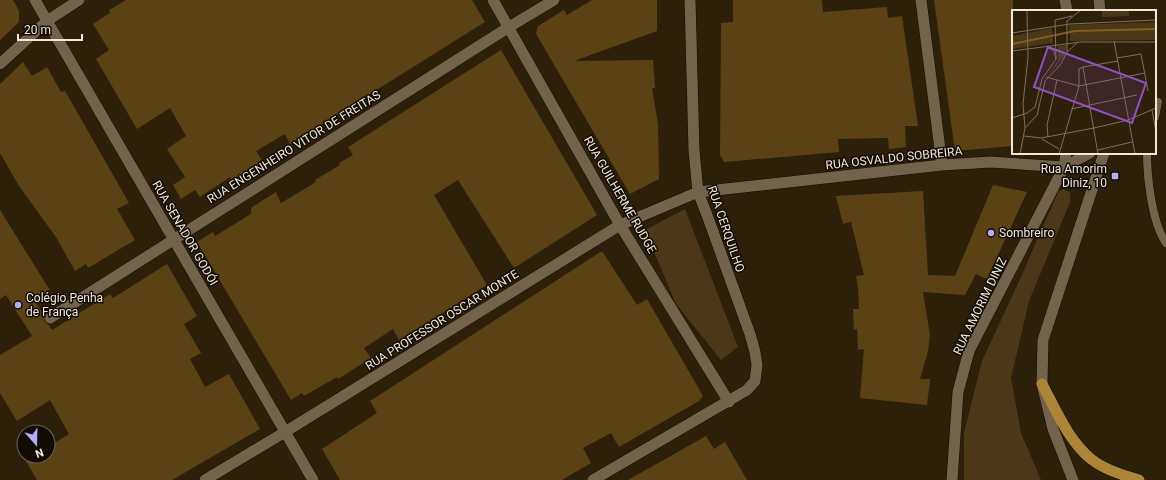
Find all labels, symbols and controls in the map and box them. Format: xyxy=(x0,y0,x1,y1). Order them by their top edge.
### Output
inset map xyxy=(1012,10,1156,154)
scale bar xyxy=(18,16,82,42)
text: 20 m xyxy=(24,23,51,37)
street label: RUA ENGENHEIRO VITOR DE FREITAS xyxy=(205,88,383,206)
street label: RUA GUILHERME RUDGE xyxy=(581,134,659,256)
street label: RUA OSVALDO SOBREIRA xyxy=(825,144,963,172)
place label: Rua Amorim Diniz, 10 xyxy=(1041,162,1107,190)
marker: Rua Amorim Diniz, 10 xyxy=(1110,171,1120,181)
street label: RUA SENADOR GODÓI xyxy=(149,178,222,288)
street label: RUA CERQUILHO xyxy=(705,184,747,274)
place label: Sombreiro xyxy=(999,226,1054,240)
marker: Sombreiro xyxy=(986,228,996,238)
street label: RUA AMORIM DINIZ xyxy=(950,255,1010,357)
street label: RUA PROFESSOR OSCAR MONTE xyxy=(363,267,521,373)
place label: Colégio Penha de França xyxy=(26,291,103,319)
marker: Colégio Penha de França xyxy=(13,300,23,310)
north arrow xyxy=(16,424,56,464)
text: N xyxy=(33,445,45,460)

